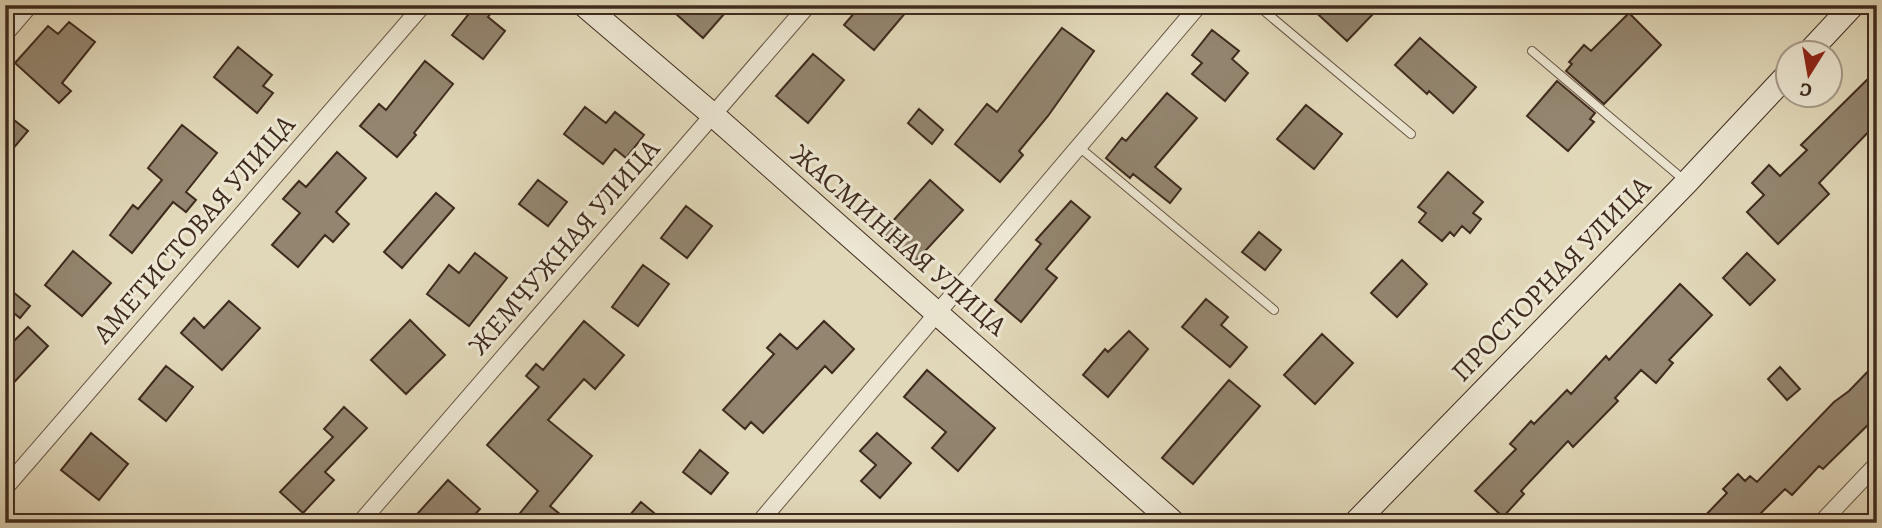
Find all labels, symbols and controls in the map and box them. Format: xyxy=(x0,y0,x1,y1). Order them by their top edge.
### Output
north arrow xyxy=(1773,38,1843,108)
text: С xyxy=(1798,76,1814,104)
street label: АМЕТИСТОВАЯ УЛИЦА xyxy=(83,106,304,352)
street label: ЖЕМЧУЖНАЯ УЛИЦА xyxy=(459,130,669,363)
street label: ЖАСМИННАЯ УЛИЦА xyxy=(783,135,1016,345)
street label: ПРОСТОРНАЯ УЛИЦА xyxy=(1443,167,1660,390)

